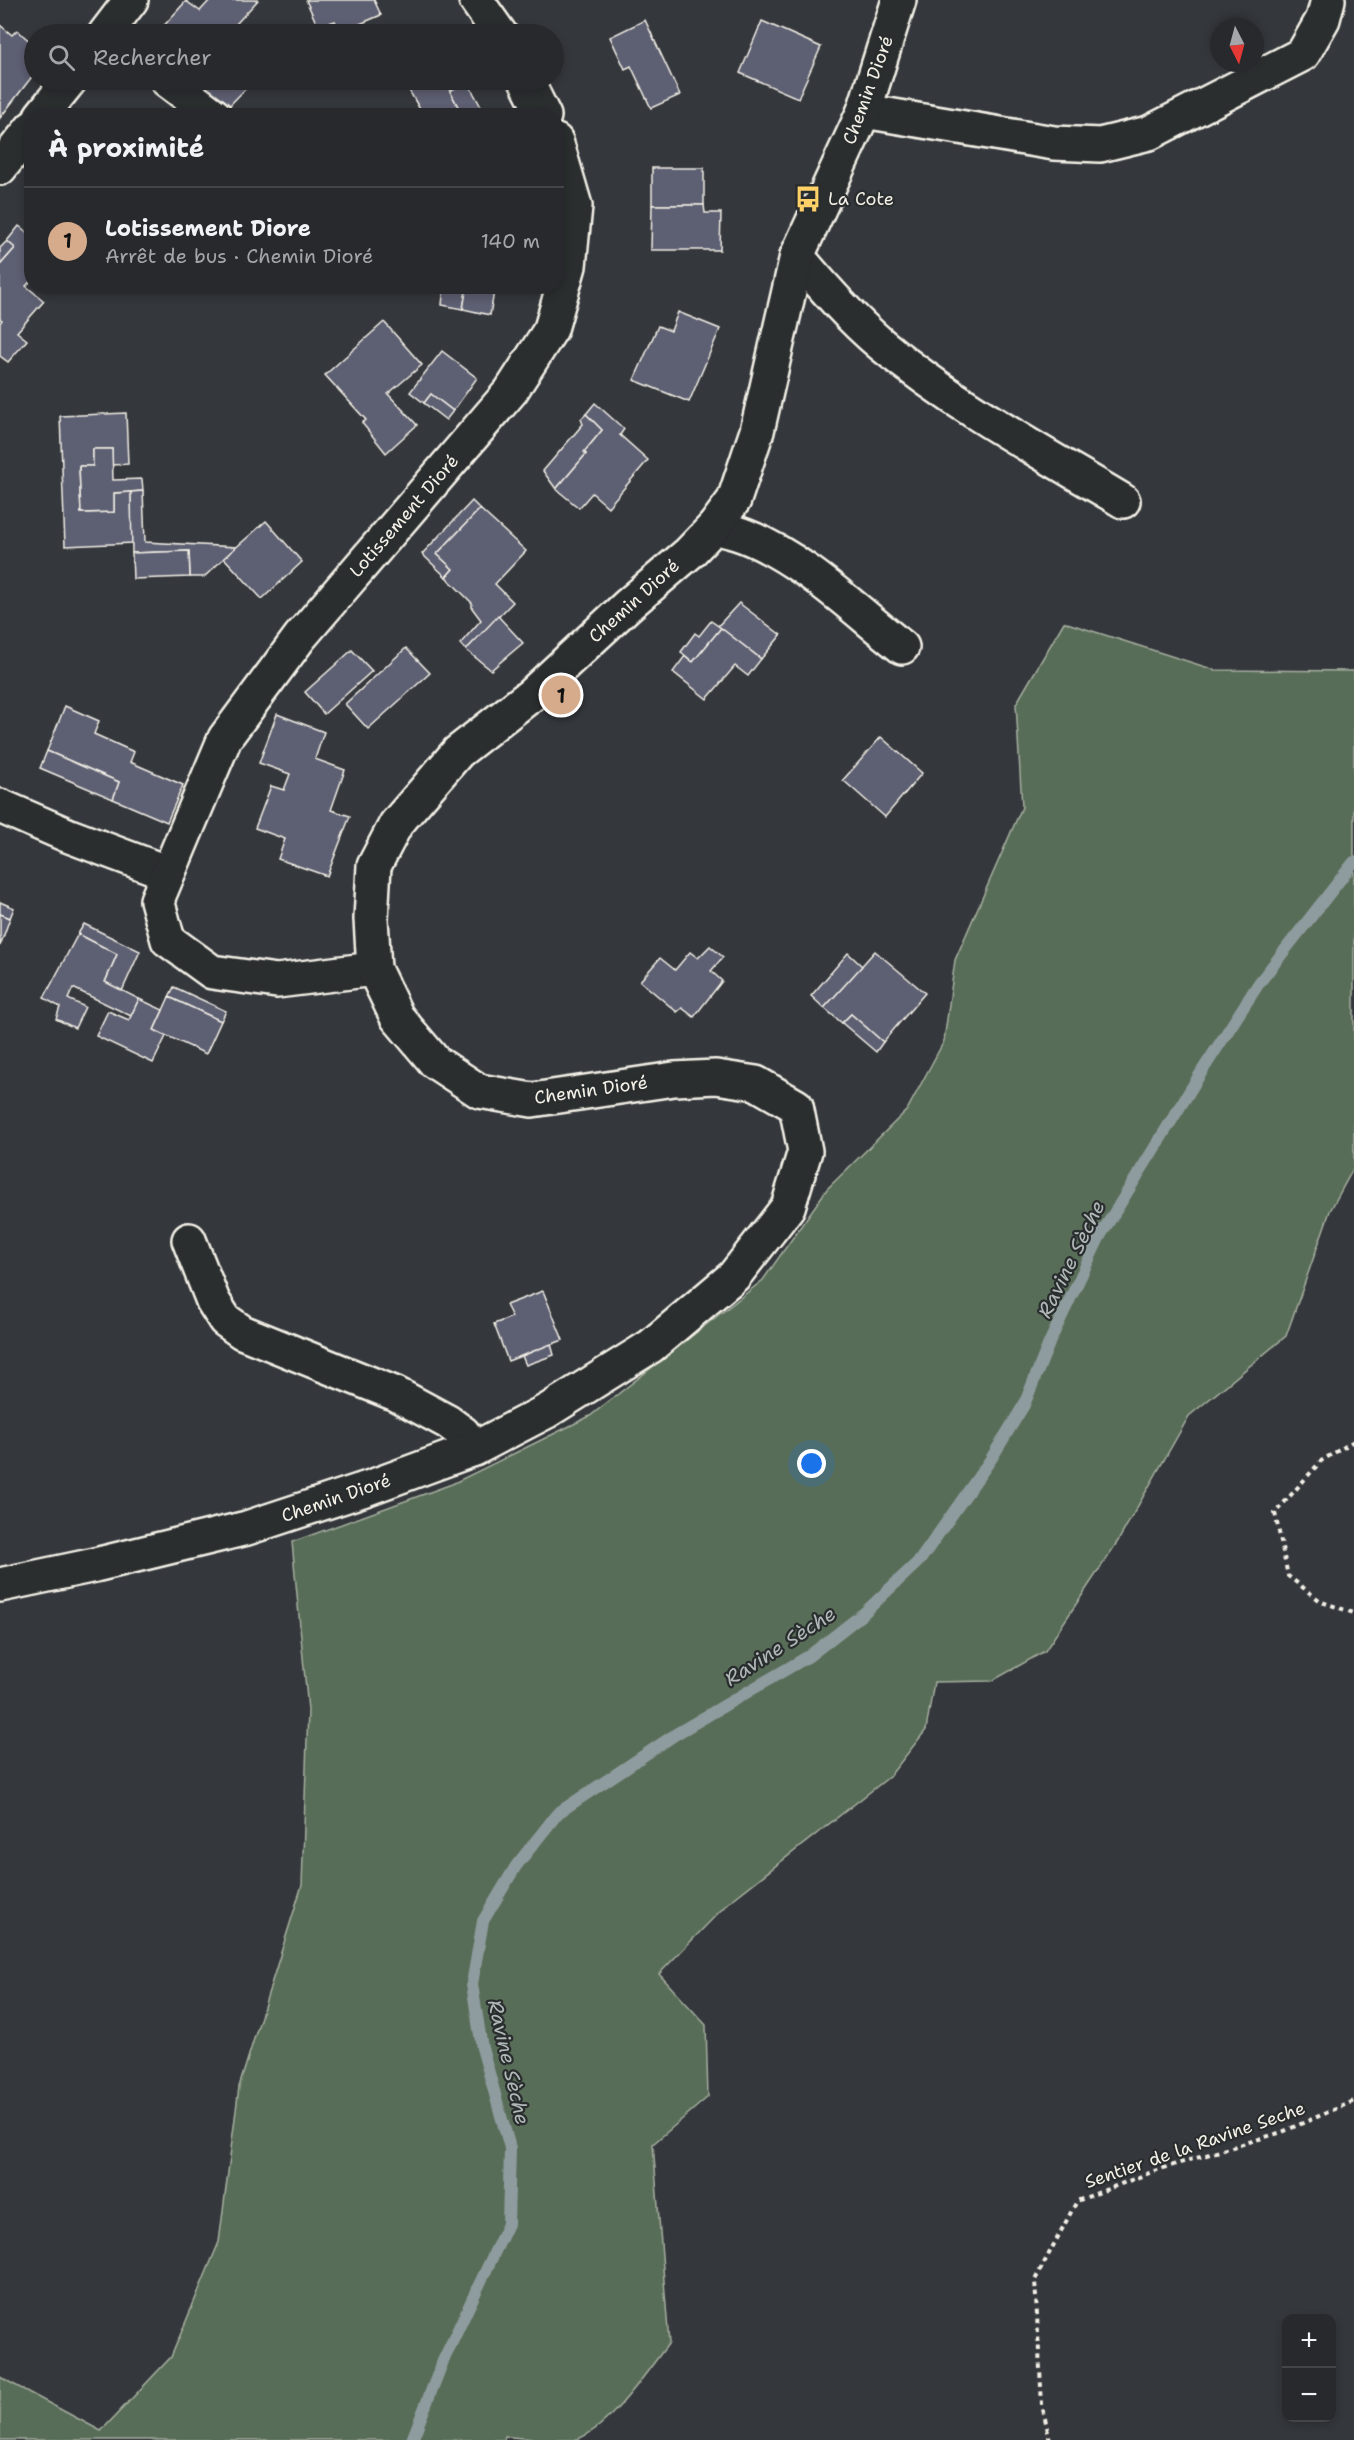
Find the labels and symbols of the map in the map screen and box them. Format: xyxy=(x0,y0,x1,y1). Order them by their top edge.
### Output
north arrow xyxy=(1210,18,1264,72)
street label: Chemin Dioré xyxy=(837,32,899,148)
bus stop icon: La Cote xyxy=(793,184,823,214)
place label: La Cote xyxy=(828,187,894,211)
street label: Lotissement Dioré xyxy=(344,450,464,582)
street label: Chemin Dioré xyxy=(583,554,685,648)
pin: 1 xyxy=(542,672,580,718)
street label: Chemin Dioré xyxy=(533,1070,649,1110)
water label: Ravine Sèche xyxy=(1031,1196,1111,1322)
your location xyxy=(797,1449,826,1478)
street label: Chemin Dioré xyxy=(278,1468,394,1528)
water label: Ravine Sèche xyxy=(719,1600,841,1692)
water label: Ravine Sèche xyxy=(482,1997,536,2127)
street label: Sentier de la Ravine Seche xyxy=(1082,2096,1308,2194)

